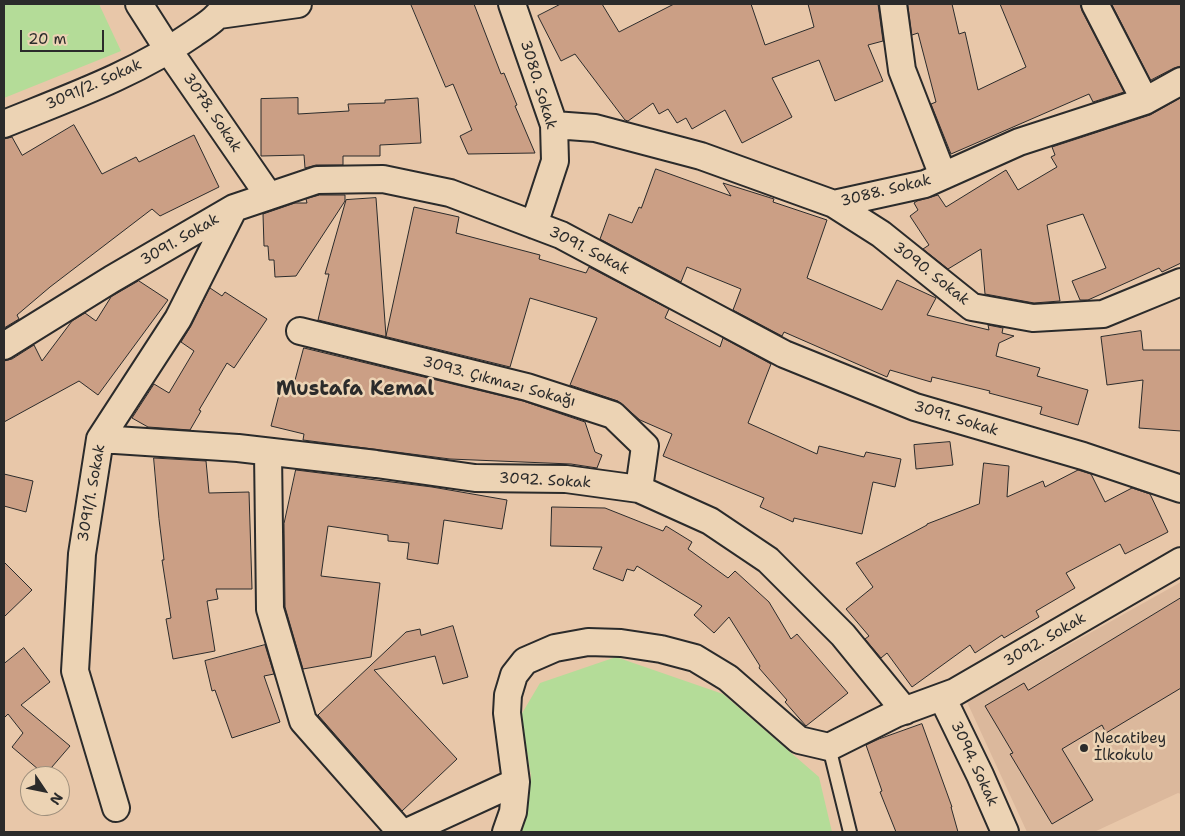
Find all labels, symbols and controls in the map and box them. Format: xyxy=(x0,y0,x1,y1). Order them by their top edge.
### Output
scale bar xyxy=(22,20,106,52)
text: 20 m xyxy=(28,29,67,49)
street label: 3080. Sokak xyxy=(516,38,560,132)
street label: 3091/2. Sokak xyxy=(43,56,145,114)
street label: 3078. Sokak xyxy=(179,70,245,156)
street label: 3088. Sokak xyxy=(839,171,933,211)
street label: 3091. Sokak xyxy=(137,210,223,270)
street label: 3091. Sokak xyxy=(546,223,632,279)
street label: 3090. Sokak xyxy=(889,239,973,309)
street label: 3093. Çıkmazı Sokağı xyxy=(421,353,577,411)
district label: Mustafa Kemal xyxy=(276,378,434,402)
street label: 3091. Sokak xyxy=(911,398,1001,440)
street label: 3091/1. Sokak xyxy=(75,443,109,543)
street label: 3092. Sokak xyxy=(499,470,591,492)
street label: 3092. Sokak xyxy=(1001,609,1089,671)
street label: 3094. Sokak xyxy=(946,719,1002,809)
place label: Necatibey İlkokulu xyxy=(1094,730,1166,765)
marker: Necatibey İlkokulu xyxy=(1078,742,1090,754)
north arrow xyxy=(20,766,70,816)
text: N xyxy=(46,789,67,808)

